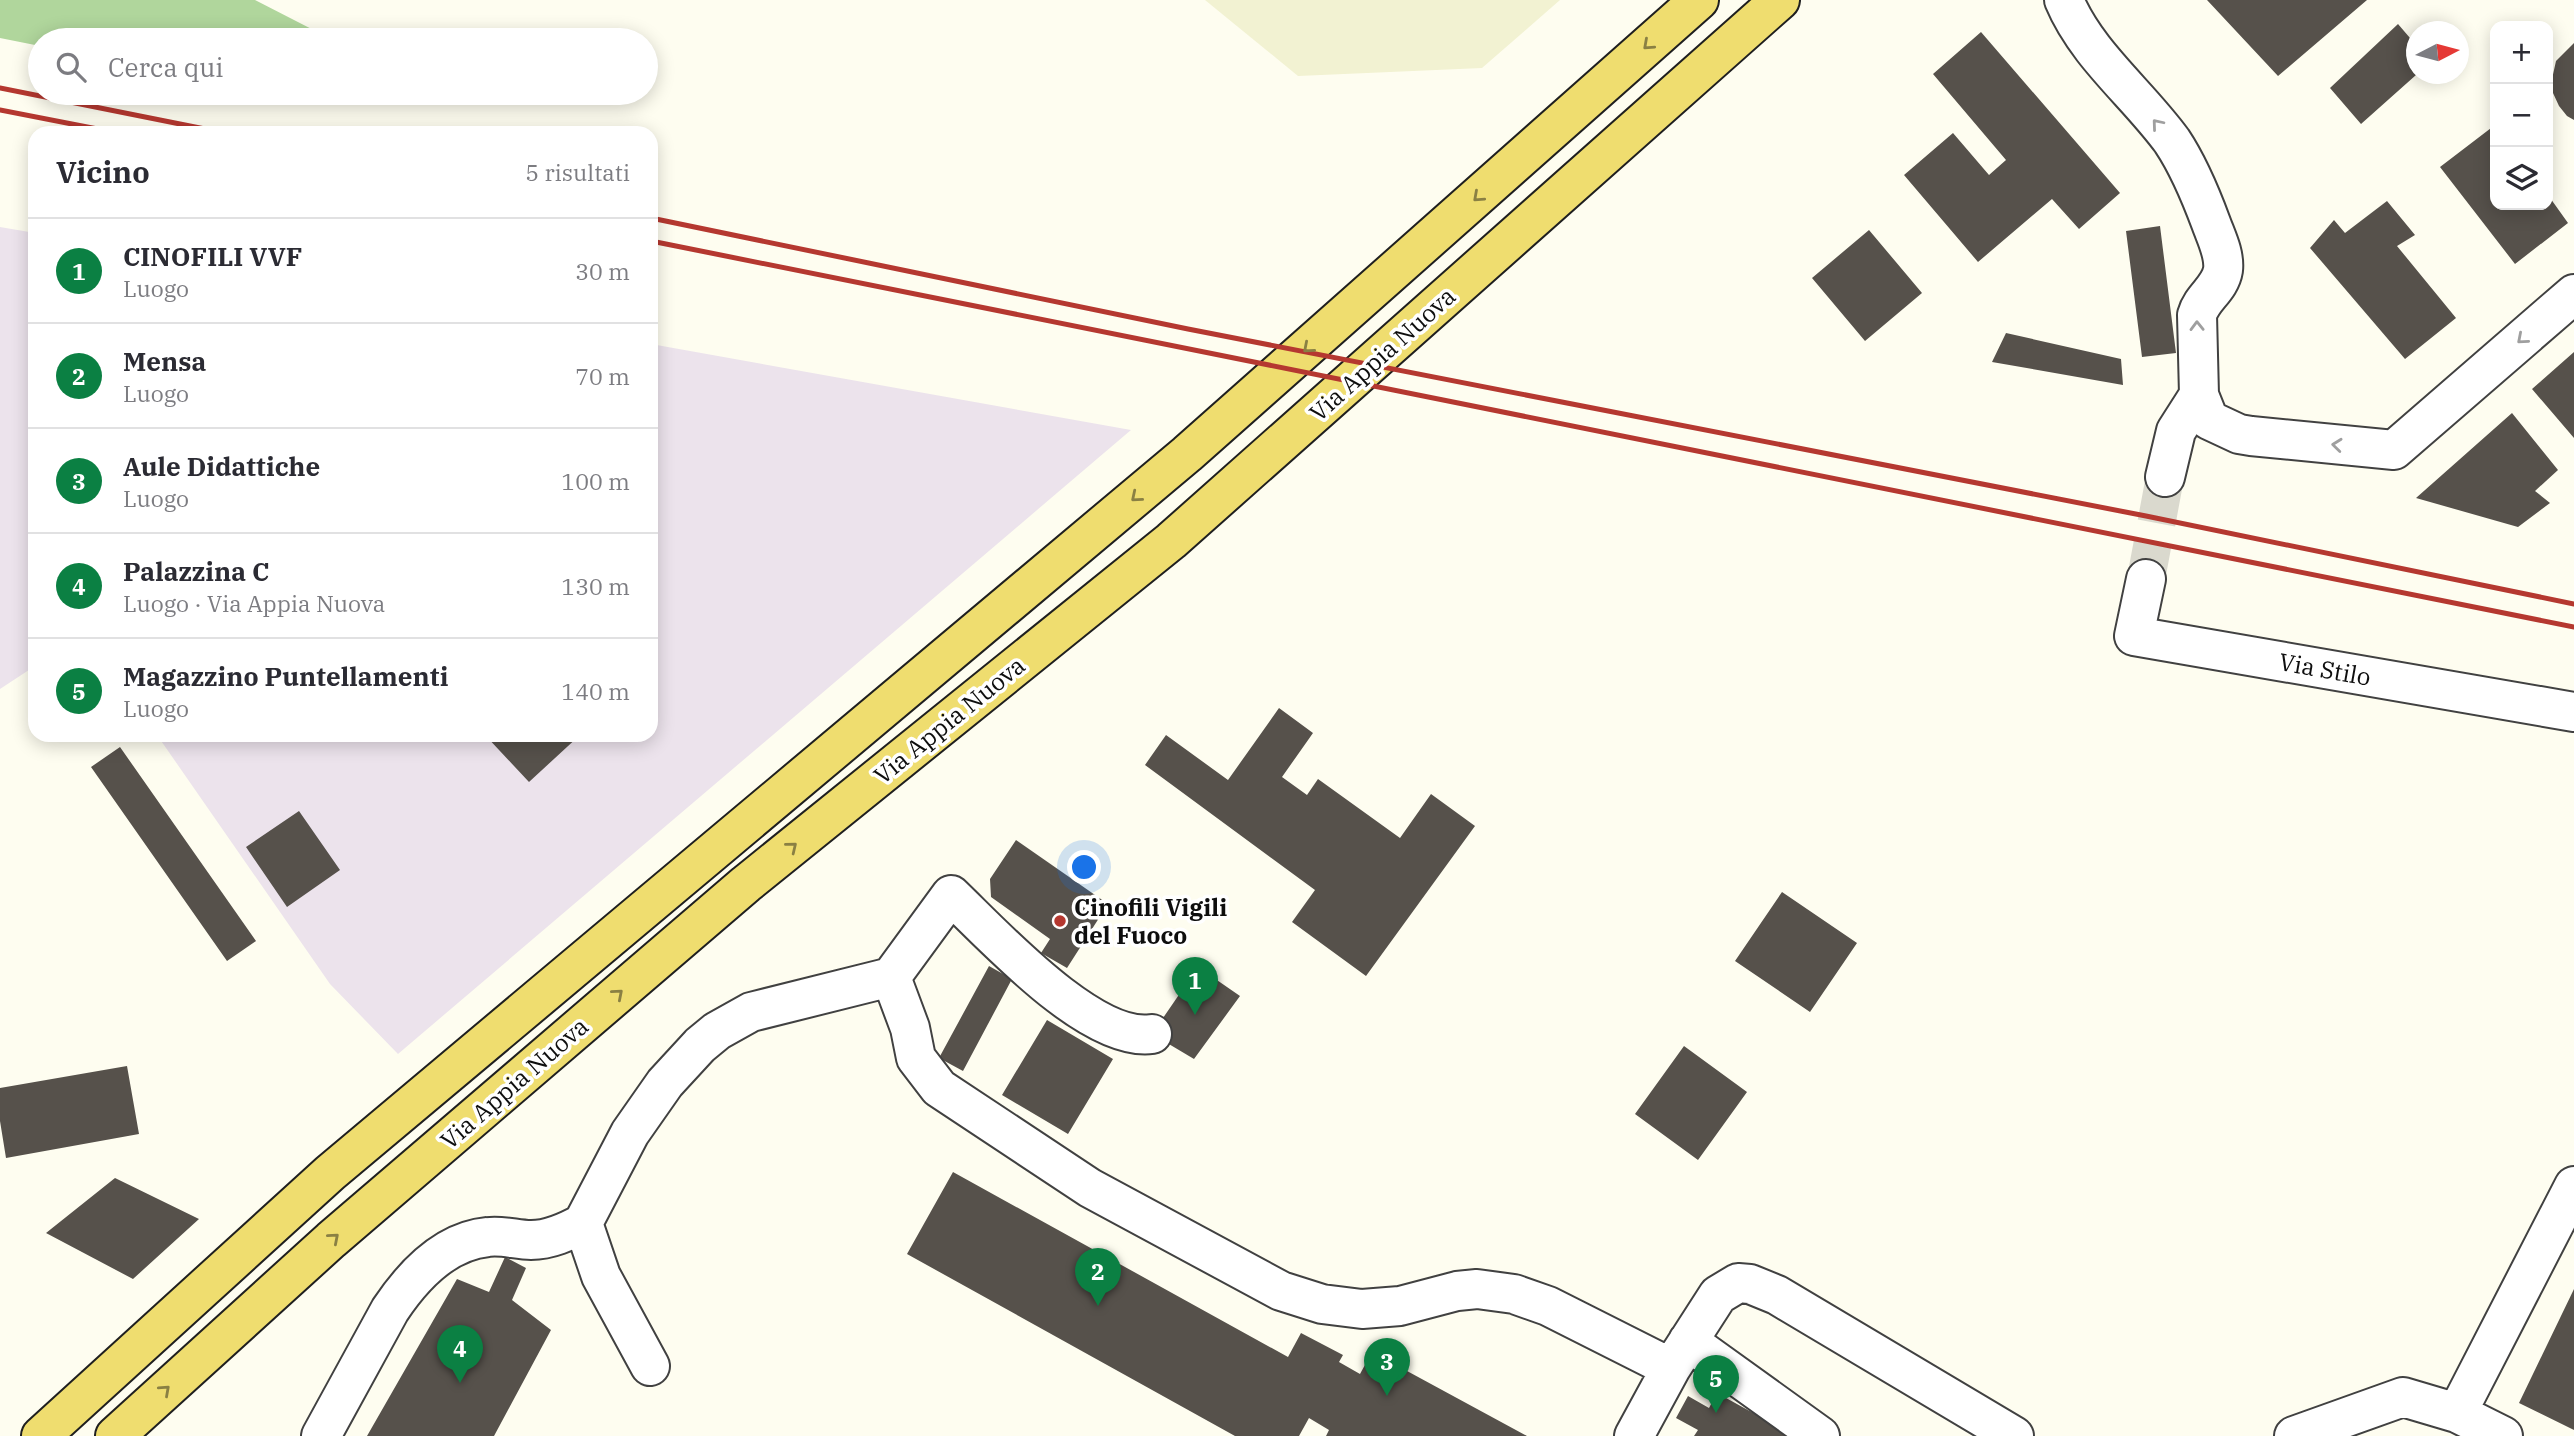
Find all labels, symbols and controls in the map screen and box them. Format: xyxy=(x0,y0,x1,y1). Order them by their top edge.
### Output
north arrow xyxy=(2406,21,2469,84)
map controls xyxy=(2490,21,2553,210)
button: + xyxy=(2490,21,2553,84)
search box xyxy=(28,28,658,105)
one-way arrow xyxy=(1643,37,1656,50)
icon: search xyxy=(52,48,90,86)
text: Cerca qui xyxy=(108,50,223,84)
button: − xyxy=(2490,84,2553,147)
one-way arrow xyxy=(2153,119,2165,132)
button: layers xyxy=(2490,147,2553,210)
text: Vicino xyxy=(56,152,150,191)
text: 5 risultati xyxy=(525,157,630,187)
one-way arrow xyxy=(1473,189,1486,201)
text: CINOFILI VVF xyxy=(123,239,302,273)
text: 1 xyxy=(72,256,86,286)
text: 30 m xyxy=(575,256,630,286)
text: Luogo xyxy=(123,273,189,303)
street label: Via Appia Nuova xyxy=(1302,280,1462,428)
one-way arrow xyxy=(2189,321,2205,331)
one-way arrow xyxy=(2518,331,2531,343)
one-way arrow xyxy=(1303,340,1316,352)
text: Mensa xyxy=(123,344,206,378)
text: 2 xyxy=(72,361,86,391)
text: 70 m xyxy=(575,361,630,391)
text: Luogo xyxy=(123,378,189,408)
one-way arrow xyxy=(2331,438,2342,453)
text: Aule Didattiche xyxy=(123,449,320,483)
text: 3 xyxy=(72,466,86,496)
text: 100 m xyxy=(561,466,630,496)
text: Luogo xyxy=(123,483,189,513)
one-way arrow xyxy=(1132,489,1145,501)
text: Palazzina C xyxy=(123,554,269,588)
text: 4 xyxy=(72,571,86,601)
text: 130 m xyxy=(561,571,630,601)
text: Luogo · Via Appia Nuova xyxy=(123,588,385,618)
street label: Via Stilo xyxy=(2277,645,2373,693)
street label: Via Appia Nuova xyxy=(867,649,1031,791)
text: Magazzino Puntellamenti xyxy=(123,659,448,693)
text: 5 xyxy=(72,676,86,706)
text: 140 m xyxy=(561,676,630,706)
text: Luogo xyxy=(123,693,189,723)
one-way arrow xyxy=(785,843,797,856)
your location xyxy=(1067,850,1101,884)
place label: Cinofili Vigili del Fuoco xyxy=(1074,891,1227,951)
marker: Cinofili Vigili del Fuoco xyxy=(1052,913,1068,929)
pin: 1 xyxy=(1172,957,1218,1015)
one-way arrow xyxy=(610,990,623,1002)
street label: Via Appia Nuova xyxy=(433,1010,595,1156)
one-way arrow xyxy=(326,1233,339,1246)
pin: 2 xyxy=(1075,1248,1121,1306)
pin: 4 xyxy=(437,1325,483,1383)
pin: 3 xyxy=(1364,1338,1410,1396)
pin: 5 xyxy=(1693,1355,1739,1413)
one-way arrow xyxy=(157,1386,170,1398)

